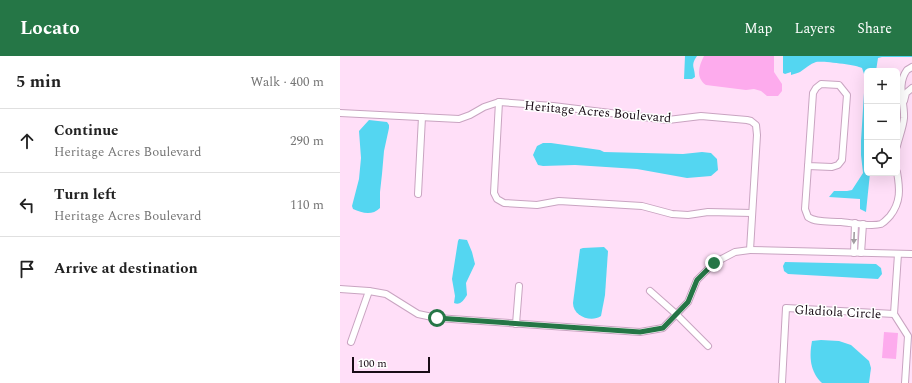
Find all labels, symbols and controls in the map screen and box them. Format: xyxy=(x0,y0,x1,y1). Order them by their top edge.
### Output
text: Locato xyxy=(20,14,80,43)
text: Map xyxy=(744,18,773,39)
text: Layers xyxy=(795,18,835,39)
text: Share xyxy=(857,18,892,39)
map controls xyxy=(864,68,900,176)
button: + xyxy=(864,68,900,104)
text: 5 min xyxy=(16,69,61,95)
text: Walk · 400 m xyxy=(250,72,324,92)
street label: Heritage Acres Boulevard xyxy=(524,96,672,128)
button: − xyxy=(864,104,900,140)
text: Continue xyxy=(54,119,119,142)
icon: ahead xyxy=(16,130,38,152)
text: 290 m xyxy=(290,131,324,151)
button: locate xyxy=(864,140,900,176)
text: Heritage Acres Boulevard xyxy=(54,142,202,162)
text: Turn left xyxy=(54,183,116,206)
icon: left xyxy=(16,194,38,216)
text: 110 m xyxy=(290,195,324,215)
text: Heritage Acres Boulevard xyxy=(54,206,202,226)
one-way arrow xyxy=(851,232,857,245)
route end xyxy=(705,254,723,272)
text: Arrive at destination xyxy=(54,257,198,280)
icon: arrive xyxy=(16,258,38,280)
street label: Gladiola Circle xyxy=(794,300,882,324)
route start xyxy=(428,309,446,327)
scale bar xyxy=(352,355,430,374)
text: 100 m xyxy=(358,355,387,372)

